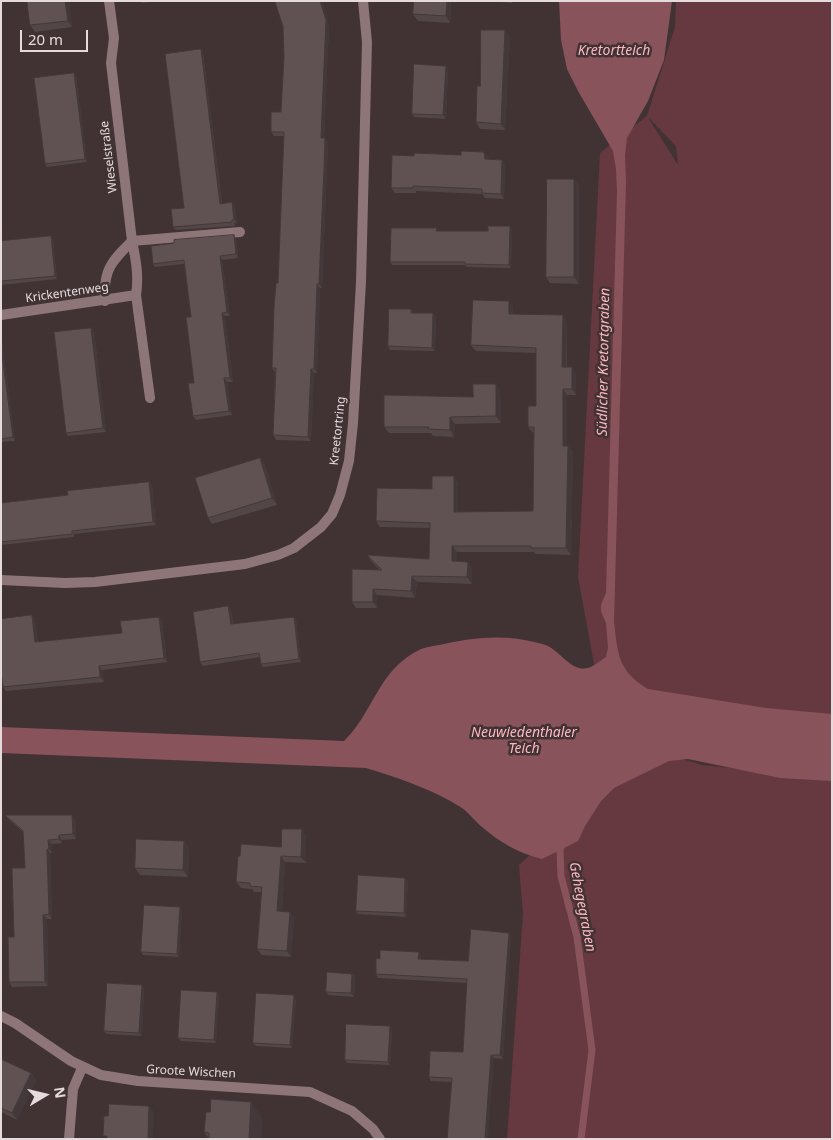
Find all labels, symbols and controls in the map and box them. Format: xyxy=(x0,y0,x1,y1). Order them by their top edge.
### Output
scale bar xyxy=(22,20,90,52)
text: 20 m xyxy=(28,29,63,49)
water label: Kretortteich xyxy=(578,43,650,59)
street label: Wieselstraße xyxy=(97,120,121,194)
street label: Krickentenweg xyxy=(24,280,110,306)
water label: Südlicher Kretortgraben xyxy=(594,288,614,436)
street label: Kreetortring xyxy=(327,396,349,466)
water label: Neuwiedenthaler Teich xyxy=(471,725,577,758)
water label: Gehegegraben xyxy=(565,861,599,953)
street label: Groote Wischen xyxy=(146,1062,236,1082)
north arrow xyxy=(20,1070,70,1120)
text: N xyxy=(50,1085,71,1100)

